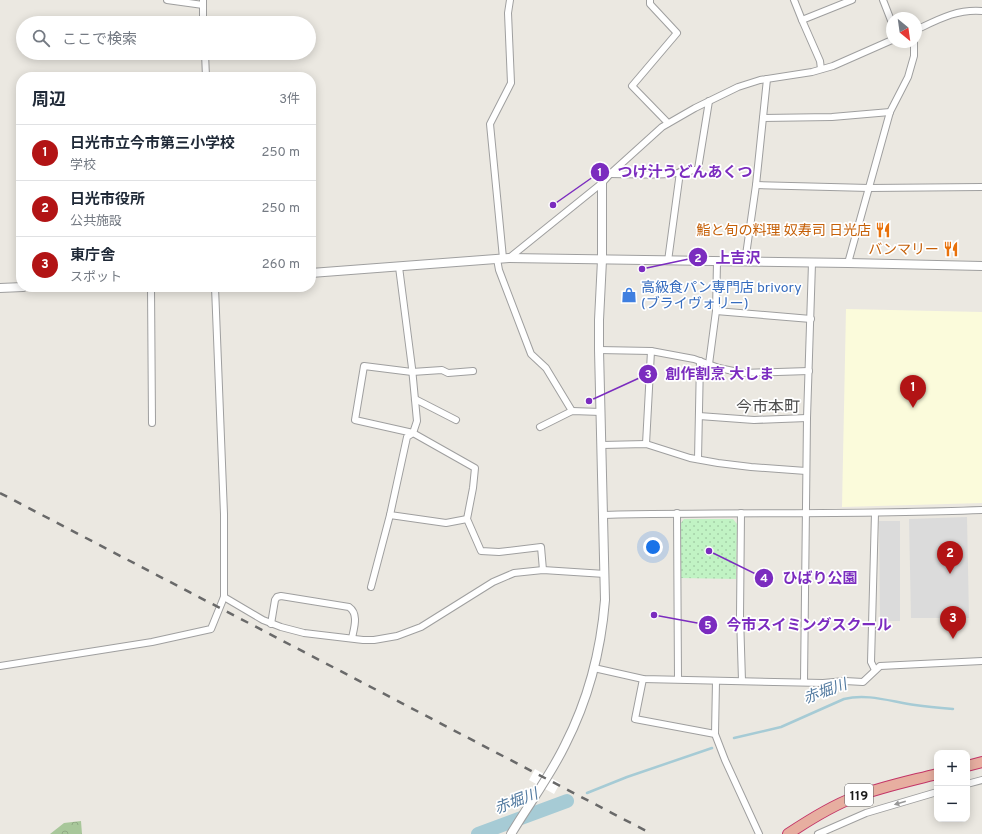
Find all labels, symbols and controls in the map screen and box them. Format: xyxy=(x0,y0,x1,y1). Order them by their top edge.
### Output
north arrow xyxy=(886,12,922,48)
search box xyxy=(16,16,316,60)
icon: search xyxy=(30,27,52,49)
text: ここで検索 xyxy=(62,31,137,50)
text: 周辺 xyxy=(32,90,66,112)
text: 3件 xyxy=(279,92,300,108)
text: 日光市立今市第三小学校 xyxy=(70,135,235,154)
text: 1 xyxy=(42,145,48,161)
text: 250 m xyxy=(262,145,300,161)
text: 学校 xyxy=(70,158,96,174)
callout: つけ汁うどんあくつ xyxy=(590,159,761,186)
text: つけ汁うどんあくつ xyxy=(617,164,753,183)
text: 1 xyxy=(598,165,602,181)
text: 日光市役所 xyxy=(70,191,145,210)
text: 2 xyxy=(41,201,49,217)
text: 250 m xyxy=(262,201,300,217)
text: 公共施設 xyxy=(70,214,122,230)
restaurant icon: 鮨と旬の料理 奴寿司 日光店 xyxy=(874,221,892,239)
place label: 鮨と旬の料理 奴寿司 日光店 xyxy=(696,222,871,240)
restaurant icon: バンマリー xyxy=(942,240,960,258)
place label: バンマリー xyxy=(868,242,939,259)
callout: 上吉沢 xyxy=(688,244,769,271)
text: 東庁舎 xyxy=(70,247,115,266)
text: 上吉沢 xyxy=(715,250,761,269)
text: 2 xyxy=(694,251,702,267)
text: 3 xyxy=(41,257,49,273)
text: 260 m xyxy=(262,257,300,273)
text: スポット xyxy=(70,270,122,286)
place label: 高級食パン専門店 brivory (ブライヴォリー) xyxy=(641,280,802,313)
shop icon: 高級食パン専門店 brivory (ブライヴォリー) xyxy=(620,286,638,304)
callout: 創作割烹 大しま xyxy=(638,360,782,387)
text: 創作割烹 大しま xyxy=(666,366,774,385)
text: 3 xyxy=(644,367,652,383)
pin: 1 xyxy=(900,375,926,408)
district label: 今市本町 xyxy=(736,398,800,418)
your location xyxy=(643,537,663,557)
pin: 2 xyxy=(937,541,963,574)
callout: ひばり公園 xyxy=(754,564,865,591)
text: ひばり公園 xyxy=(782,570,858,589)
text: 4 xyxy=(760,571,768,587)
pin: 3 xyxy=(940,606,966,639)
callout: 今市スイミングスクール xyxy=(698,611,899,638)
text: 今市スイミングスクール xyxy=(726,617,892,636)
text: 5 xyxy=(704,618,712,634)
water label: 赤堀川 xyxy=(801,675,852,709)
map controls xyxy=(934,750,970,822)
button: + xyxy=(934,750,970,786)
road number: 119 xyxy=(845,784,873,806)
water label: 赤堀川 xyxy=(492,785,543,819)
button: − xyxy=(934,786,970,822)
one-way arrow xyxy=(893,800,905,806)

